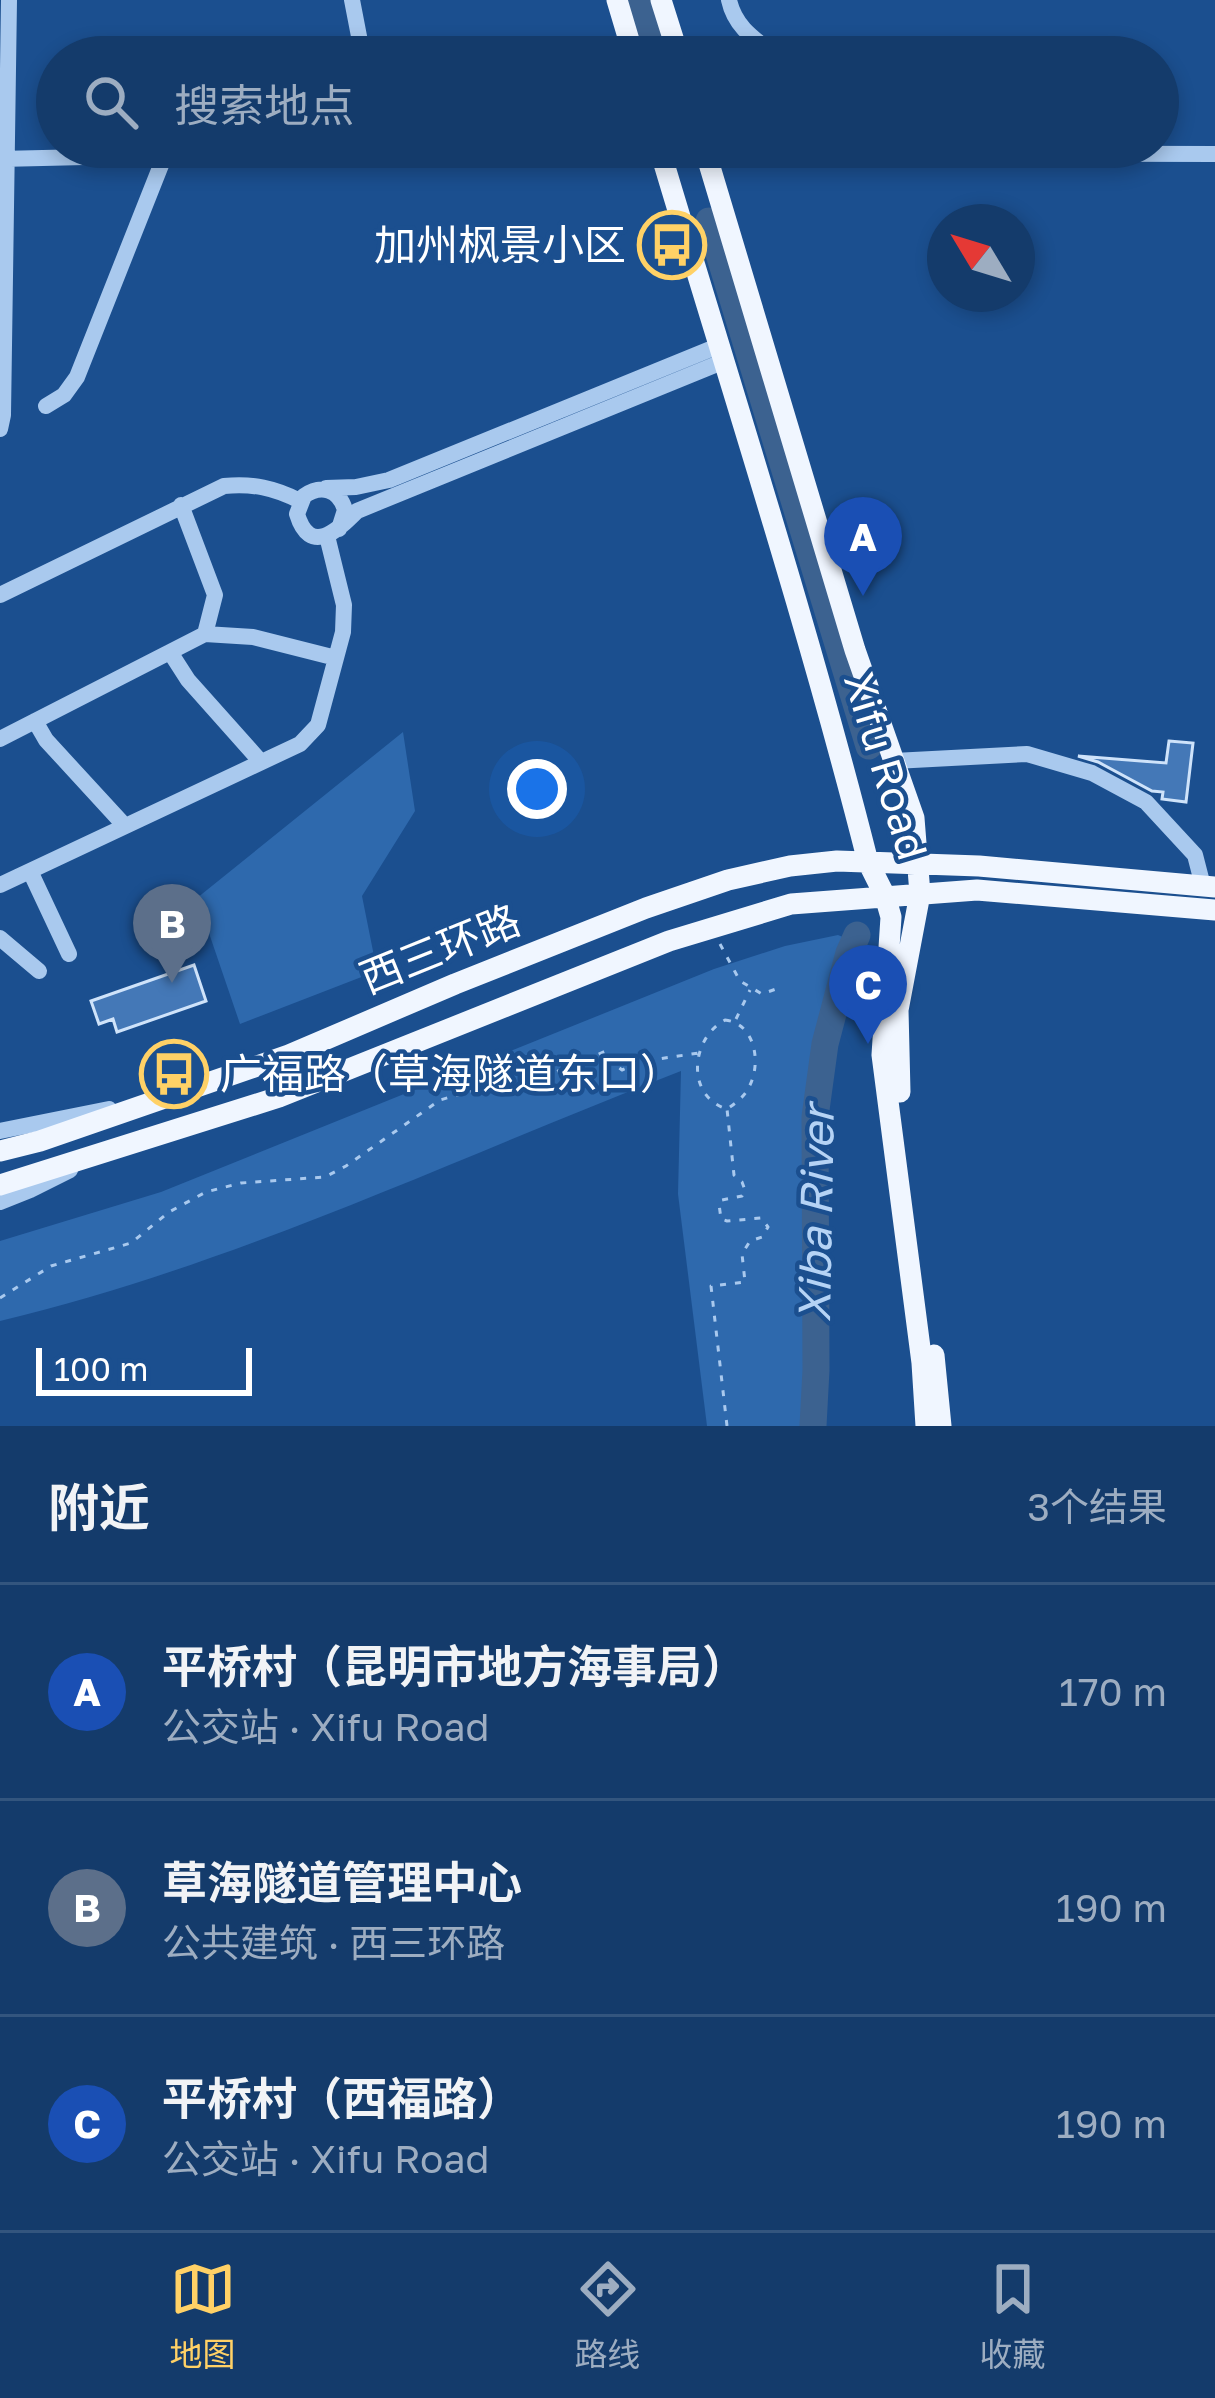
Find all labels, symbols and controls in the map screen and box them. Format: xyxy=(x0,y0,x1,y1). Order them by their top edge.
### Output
search box xyxy=(36,36,1179,168)
icon: search xyxy=(78,69,144,135)
text: 搜索地点 xyxy=(174,78,354,132)
north arrow xyxy=(927,204,1035,312)
bus stop icon: 加州枫景小区 xyxy=(637,210,707,280)
place label: 加州枫景小区 xyxy=(374,219,626,269)
pin: A xyxy=(824,497,902,596)
street label: Xifu Road xyxy=(835,666,939,865)
your location xyxy=(507,759,567,819)
pin: B xyxy=(133,884,211,983)
street label: 西三环路 xyxy=(352,893,527,1003)
pin: C xyxy=(829,945,907,1044)
bus stop icon: 广福路（草海隧道东口） xyxy=(139,1039,209,1109)
place label: 广福路（草海隧道东口） xyxy=(220,1048,682,1098)
water label: Xiba River xyxy=(786,1100,844,1323)
scale bar xyxy=(36,1342,252,1395)
text: 100 m xyxy=(54,1349,148,1388)
text: 附近 xyxy=(48,1476,150,1537)
text: 3个结果 xyxy=(1027,1483,1167,1530)
text: 平桥村（昆明市地方海事局） xyxy=(162,1639,747,1693)
text: A xyxy=(73,1668,101,1715)
text: 170 m xyxy=(1059,1668,1167,1715)
text: 公交站 · Xifu Road xyxy=(162,1703,490,1750)
text: 草海隧道管理中心 xyxy=(162,1855,522,1909)
text: B xyxy=(73,1884,101,1931)
text: 190 m xyxy=(1056,1884,1167,1931)
text: 公共建筑 · 西三环路 xyxy=(162,1919,505,1966)
text: 平桥村（西福路） xyxy=(162,2071,522,2125)
text: C xyxy=(73,2100,101,2147)
text: 190 m xyxy=(1056,2100,1167,2147)
text: 公交站 · Xifu Road xyxy=(162,2135,490,2182)
tab: 地图 xyxy=(170,2256,236,2376)
tab: 路线 xyxy=(575,2256,641,2376)
tab: 收藏 xyxy=(980,2256,1046,2376)

